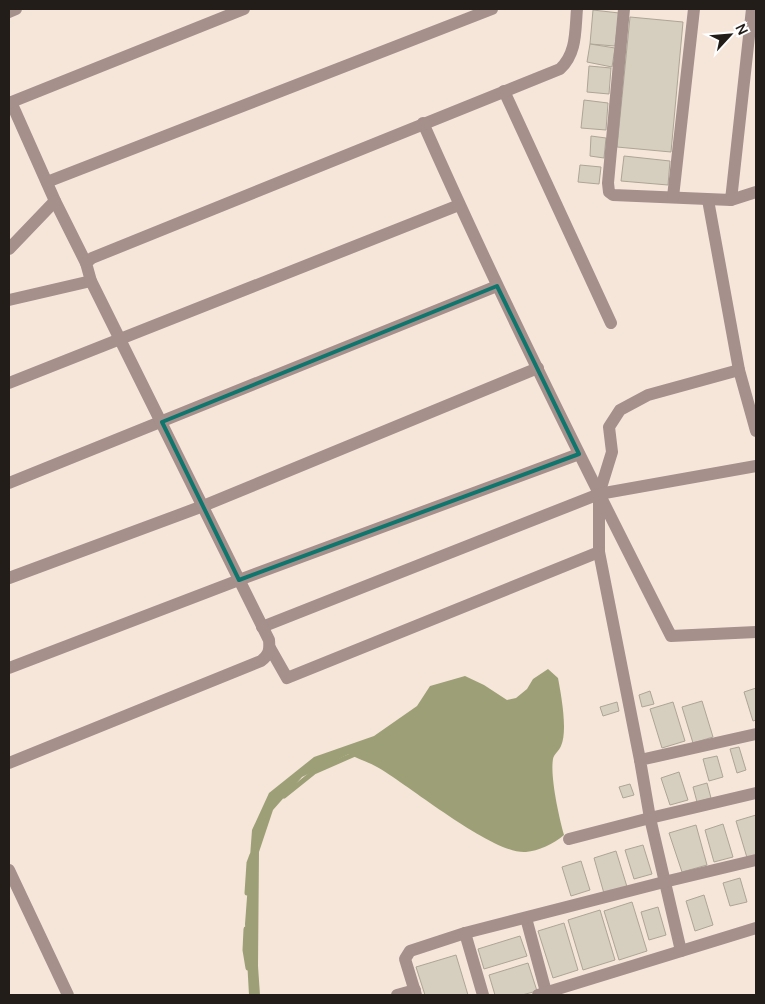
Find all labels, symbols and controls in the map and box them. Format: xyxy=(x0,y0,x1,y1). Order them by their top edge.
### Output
north arrow xyxy=(705,10,755,60)
text: N xyxy=(731,20,753,38)

